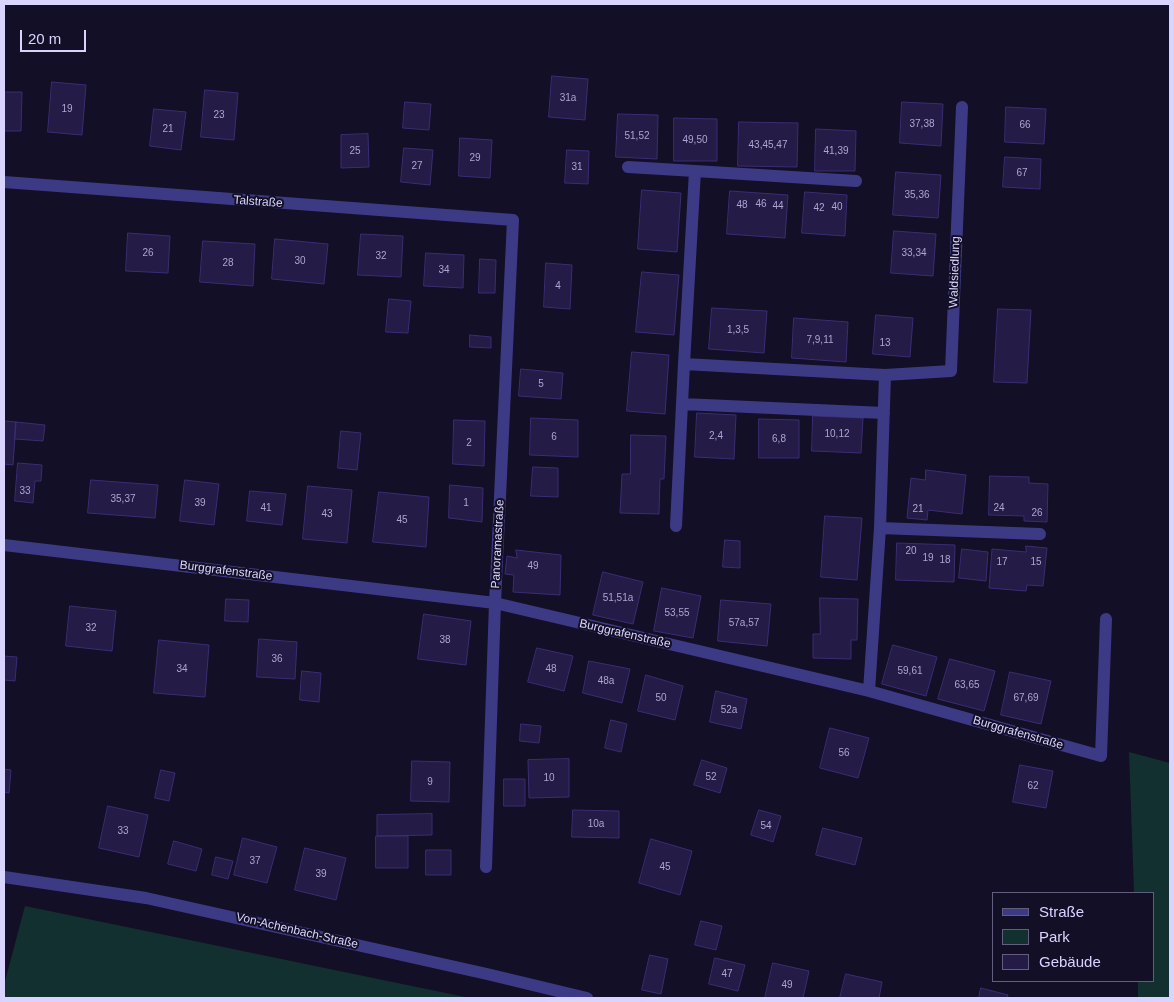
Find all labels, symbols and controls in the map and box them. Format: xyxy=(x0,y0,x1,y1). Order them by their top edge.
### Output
scale bar xyxy=(22,20,89,52)
text: 20 m xyxy=(28,30,61,47)
house number: 31a xyxy=(560,92,576,104)
house number: 19 xyxy=(61,103,73,115)
house number: 23 xyxy=(213,109,225,121)
house number: 37,38 xyxy=(909,118,935,130)
house number: 66 xyxy=(1019,119,1031,131)
house number: 21 xyxy=(162,123,174,135)
house number: 51,52 xyxy=(624,130,650,142)
house number: 49,50 xyxy=(682,134,708,146)
house number: 43,45,47 xyxy=(749,139,787,151)
house number: 25 xyxy=(349,145,361,157)
house number: 41,39 xyxy=(823,145,849,157)
house number: 29 xyxy=(469,152,481,164)
house number: 27 xyxy=(411,160,423,172)
house number: 31 xyxy=(571,161,583,173)
house number: 67 xyxy=(1016,167,1028,179)
house number: 35,36 xyxy=(904,189,930,201)
street label: Talstraße xyxy=(233,193,283,211)
house number: 46 xyxy=(755,198,767,210)
house number: 48 xyxy=(736,199,748,211)
house number: 44 xyxy=(772,200,784,212)
house number: 40 xyxy=(831,201,843,213)
house number: 42 xyxy=(813,202,825,214)
street label: Waldsiedlung xyxy=(947,236,963,308)
house number: 26 xyxy=(142,247,154,259)
house number: 33,34 xyxy=(901,247,927,259)
house number: 32 xyxy=(375,250,387,262)
house number: 30 xyxy=(294,255,306,267)
house number: 28 xyxy=(222,257,234,269)
house number: 34 xyxy=(438,264,450,276)
house number: 4 xyxy=(555,280,561,292)
house number: 1,3,5 xyxy=(727,324,749,336)
house number: 7,9,11 xyxy=(806,334,834,346)
house number: 13 xyxy=(879,337,891,349)
house number: 5 xyxy=(538,378,544,390)
house number: 10,12 xyxy=(824,428,850,440)
house number: 2,4 xyxy=(709,430,723,442)
house number: 6 xyxy=(551,431,557,443)
house number: 6,8 xyxy=(772,433,786,445)
house number: 2 xyxy=(466,437,472,449)
house number: 33 xyxy=(19,485,31,497)
house number: 35,37 xyxy=(110,493,136,505)
house number: 39 xyxy=(194,497,206,509)
house number: 1 xyxy=(463,497,469,509)
street label: Panoramastraße xyxy=(488,499,508,589)
house number: 41 xyxy=(260,502,272,514)
house number: 24 xyxy=(993,502,1005,514)
house number: 21 xyxy=(912,503,924,515)
house number: 26 xyxy=(1031,507,1043,519)
house number: 43 xyxy=(321,508,333,520)
house number: 45 xyxy=(396,514,408,526)
house number: 20 xyxy=(905,545,917,557)
house number: 19 xyxy=(922,552,934,564)
house number: 18 xyxy=(939,554,951,566)
house number: 17 xyxy=(996,556,1008,568)
house number: 15 xyxy=(1030,556,1042,568)
street label: Burggrafenstraße xyxy=(179,558,273,584)
house number: 49 xyxy=(527,560,539,572)
house number: 51,51a xyxy=(603,592,633,604)
house number: 53,55 xyxy=(664,607,690,619)
street label: Burggrafenstraße xyxy=(578,616,672,652)
house number: 57a,57 xyxy=(729,617,759,629)
house number: 32 xyxy=(85,622,97,634)
house number: 38 xyxy=(439,634,451,646)
house number: 36 xyxy=(271,653,283,665)
house number: 34 xyxy=(176,663,188,675)
house number: 48 xyxy=(545,663,557,675)
house number: 59,61 xyxy=(897,665,923,677)
house number: 48a xyxy=(598,675,614,687)
house number: 63,65 xyxy=(954,679,980,691)
house number: 50 xyxy=(655,692,667,704)
house number: 67,69 xyxy=(1013,692,1039,704)
house number: 52a xyxy=(721,704,737,716)
street label: Burggrafenstraße xyxy=(971,713,1065,753)
house number: 56 xyxy=(838,747,850,759)
house number: 52 xyxy=(705,771,717,783)
house number: 10 xyxy=(543,772,555,784)
house number: 9 xyxy=(427,776,433,788)
house number: 62 xyxy=(1027,780,1039,792)
house number: 10a xyxy=(588,818,604,830)
house number: 54 xyxy=(760,820,772,832)
house number: 33 xyxy=(117,825,129,837)
house number: 37 xyxy=(249,855,261,867)
house number: 45 xyxy=(659,861,671,873)
house number: 39 xyxy=(315,868,327,880)
legend xyxy=(992,892,1154,982)
text: Straße xyxy=(1039,903,1084,920)
street label: Von-Achenbach-Straße xyxy=(235,910,359,952)
text: Park xyxy=(1039,928,1070,945)
text: Gebäude xyxy=(1039,953,1101,970)
house number: 47 xyxy=(721,968,733,980)
house number: 49 xyxy=(781,979,793,991)

